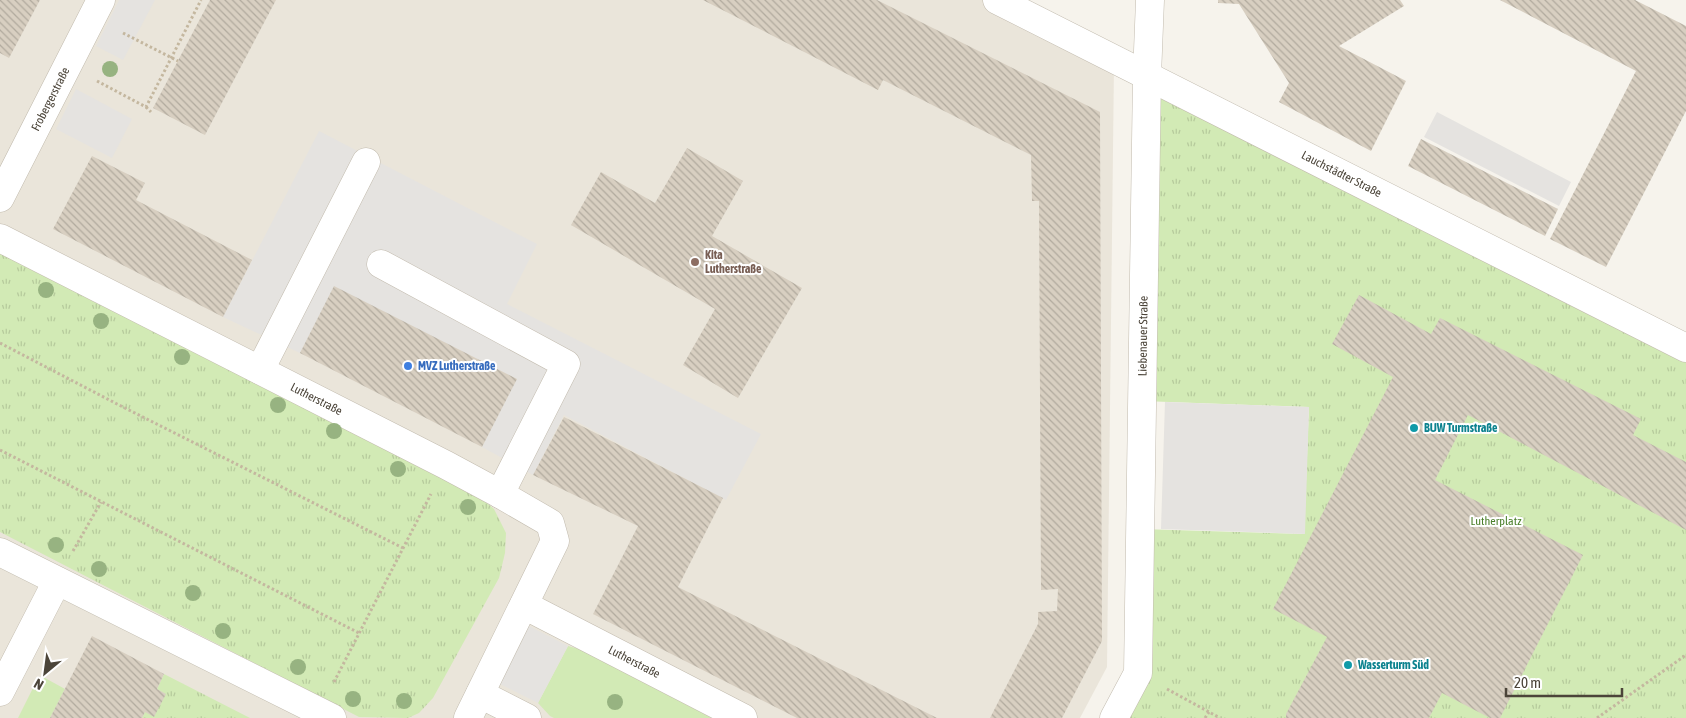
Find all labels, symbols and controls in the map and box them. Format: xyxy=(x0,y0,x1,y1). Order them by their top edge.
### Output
street label: Frobergerstraße xyxy=(28,65,73,133)
street label: Lauchstädter Straße xyxy=(1299,148,1384,200)
place label: Kita Lutherstraße xyxy=(705,248,762,276)
marker: Kita Lutherstraße xyxy=(689,256,701,268)
street label: Liebenauer Straße xyxy=(1135,296,1151,376)
place label: MVZ Lutherstraße xyxy=(418,359,496,373)
marker: MVZ Lutherstraße xyxy=(402,360,414,372)
street label: Lutherstraße xyxy=(288,380,345,418)
place label: BUW Turmstraße xyxy=(1424,421,1498,435)
marker: BUW Turmstraße xyxy=(1408,422,1420,434)
park label: Lutherplatz xyxy=(1471,514,1522,528)
street label: Lutherstraße xyxy=(606,643,662,681)
north arrow xyxy=(20,648,70,698)
place label: Wasserturm Süd xyxy=(1357,658,1429,672)
marker: Wasserturm Süd xyxy=(1342,659,1354,671)
scale bar xyxy=(1506,666,1622,698)
text: 20 m xyxy=(1514,674,1541,691)
text: N xyxy=(31,675,46,693)

